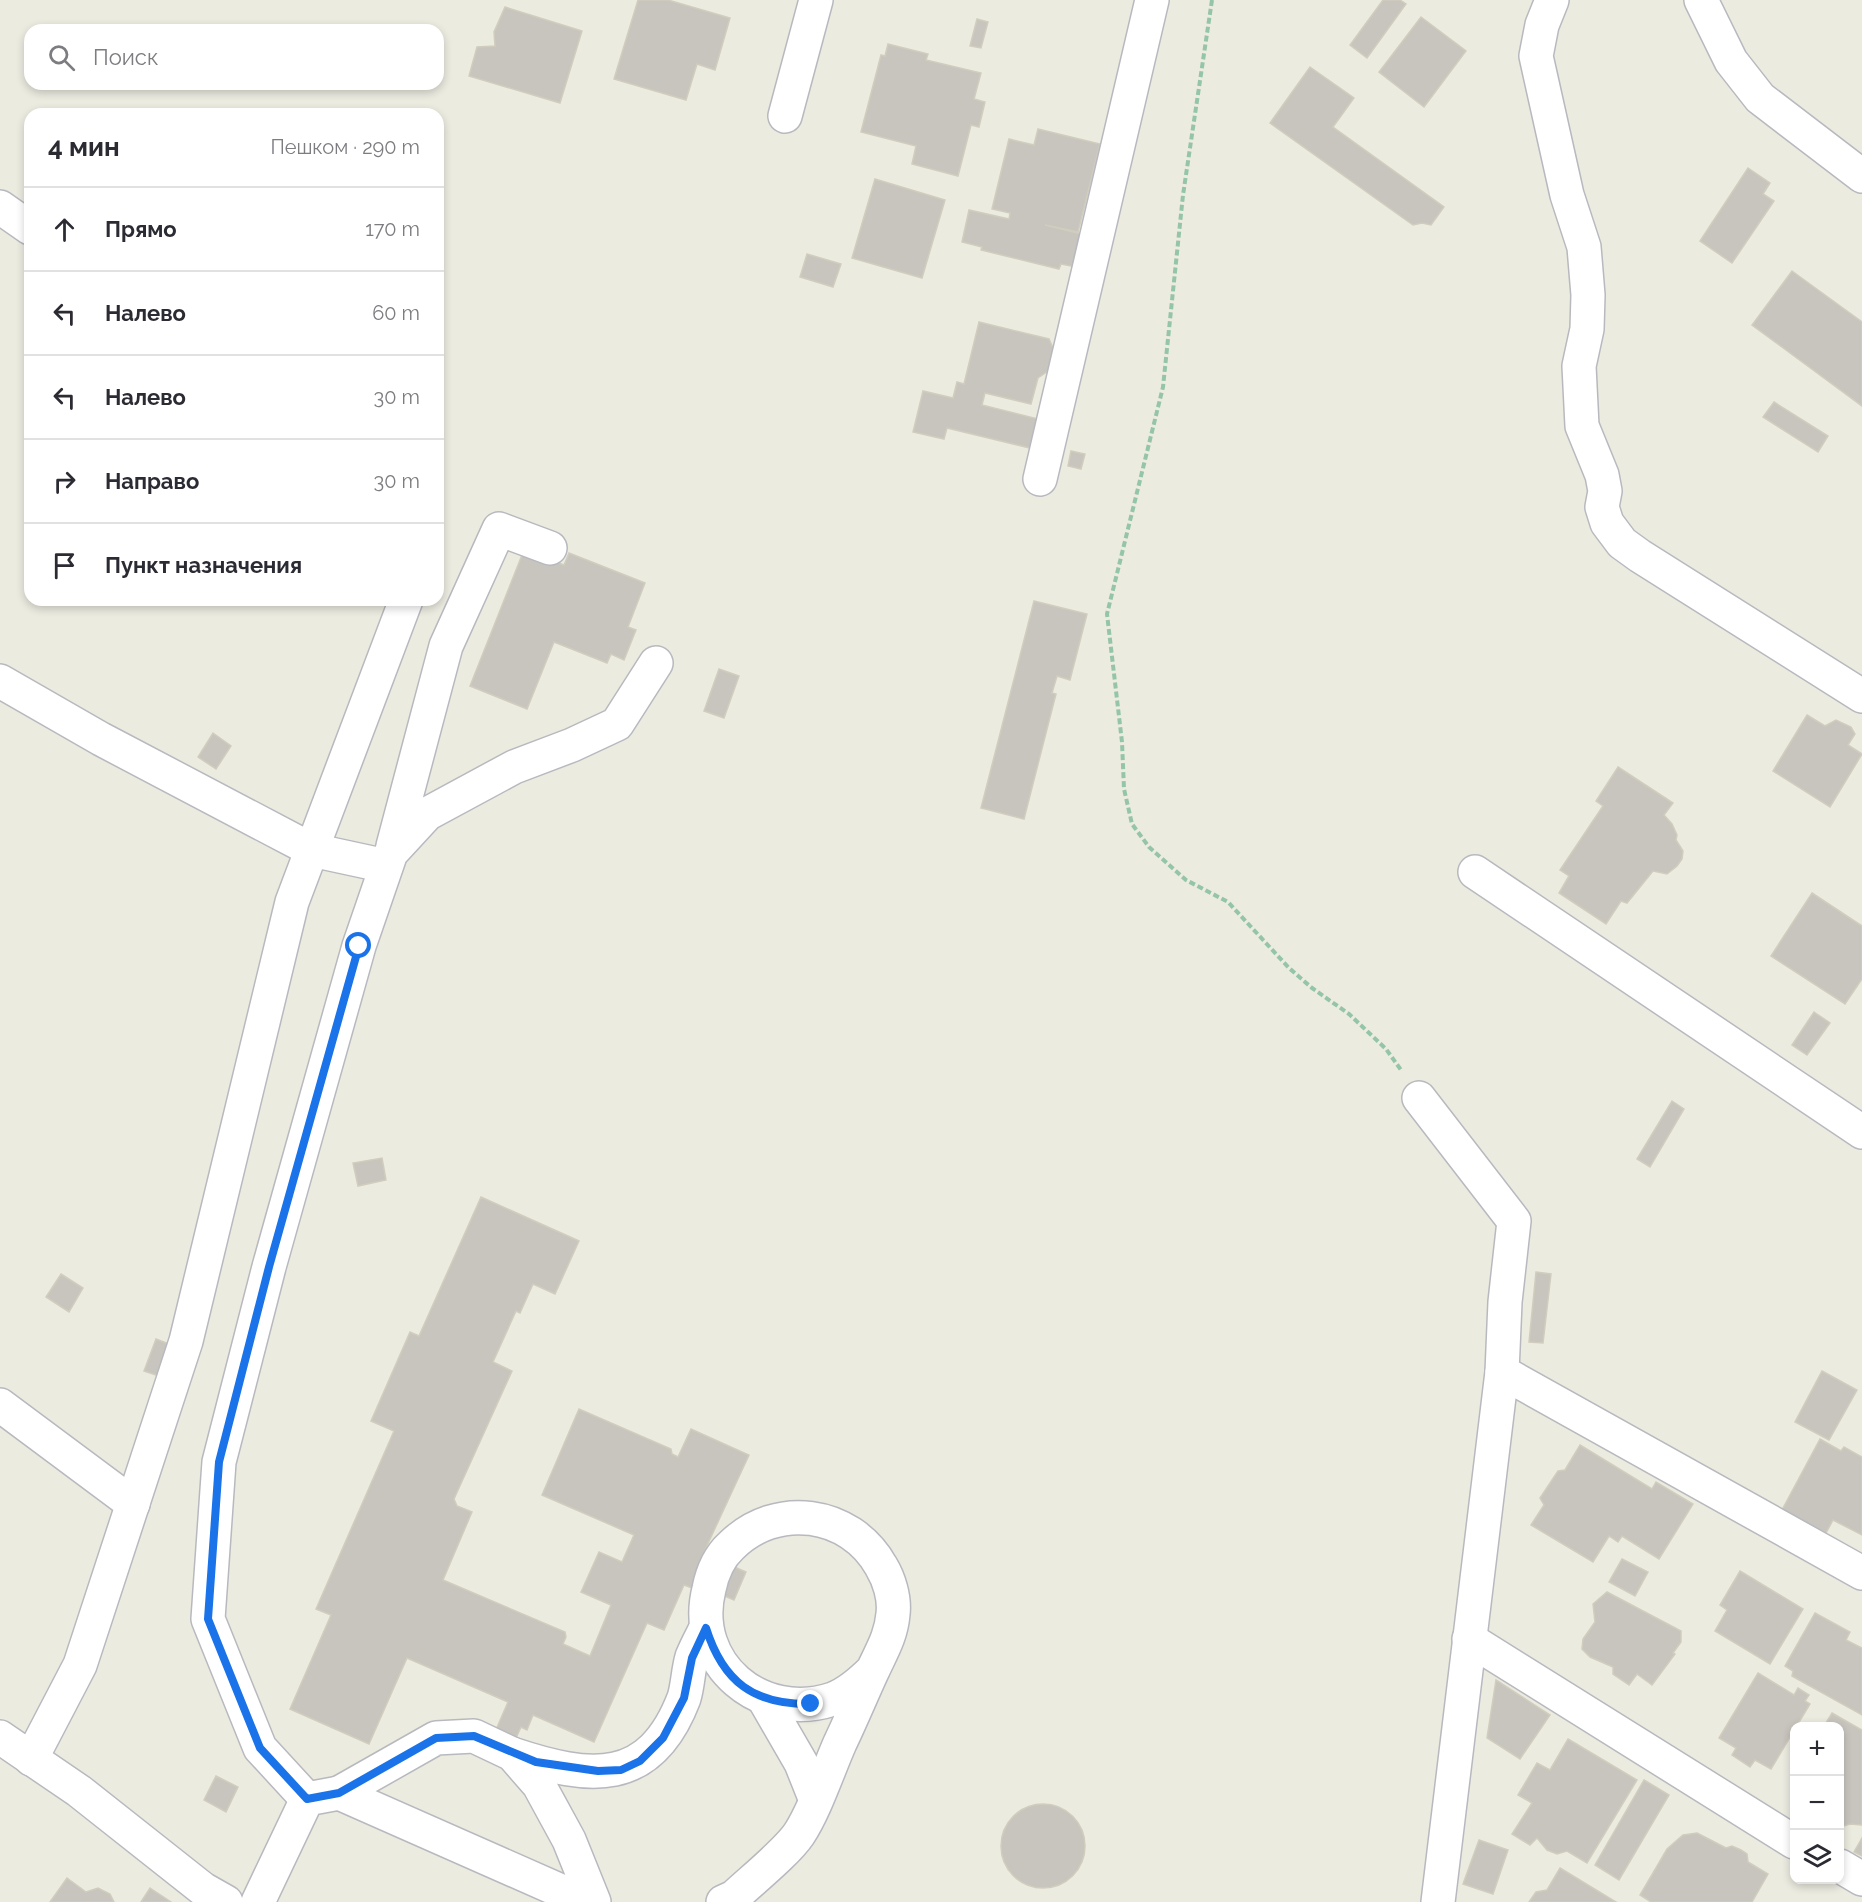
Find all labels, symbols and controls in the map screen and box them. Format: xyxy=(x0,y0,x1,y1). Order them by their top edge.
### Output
search box xyxy=(24,24,444,90)
icon: search xyxy=(45,41,78,74)
text: Поиск xyxy=(93,44,158,70)
text: 4 мин xyxy=(48,132,120,162)
text: Пешком · 290 m xyxy=(270,135,420,159)
icon: ahead xyxy=(48,213,81,246)
text: Прямо xyxy=(105,216,177,242)
text: 170 m xyxy=(365,217,420,241)
icon: left xyxy=(48,297,81,330)
text: Налево xyxy=(105,300,186,326)
text: 60 m xyxy=(372,301,420,325)
icon: left xyxy=(48,381,81,414)
text: Налево xyxy=(105,384,186,410)
text: 30 m xyxy=(374,385,420,409)
icon: right xyxy=(48,465,81,498)
text: Направо xyxy=(105,468,199,494)
text: 30 m xyxy=(374,469,420,493)
icon: arrive xyxy=(48,549,81,582)
text: Пункт назначения xyxy=(105,552,302,578)
route start xyxy=(345,932,371,958)
route end xyxy=(797,1690,823,1716)
map controls xyxy=(1790,1722,1844,1884)
button: + xyxy=(1790,1722,1844,1776)
button: − xyxy=(1790,1776,1844,1830)
button: layers xyxy=(1790,1830,1844,1884)

